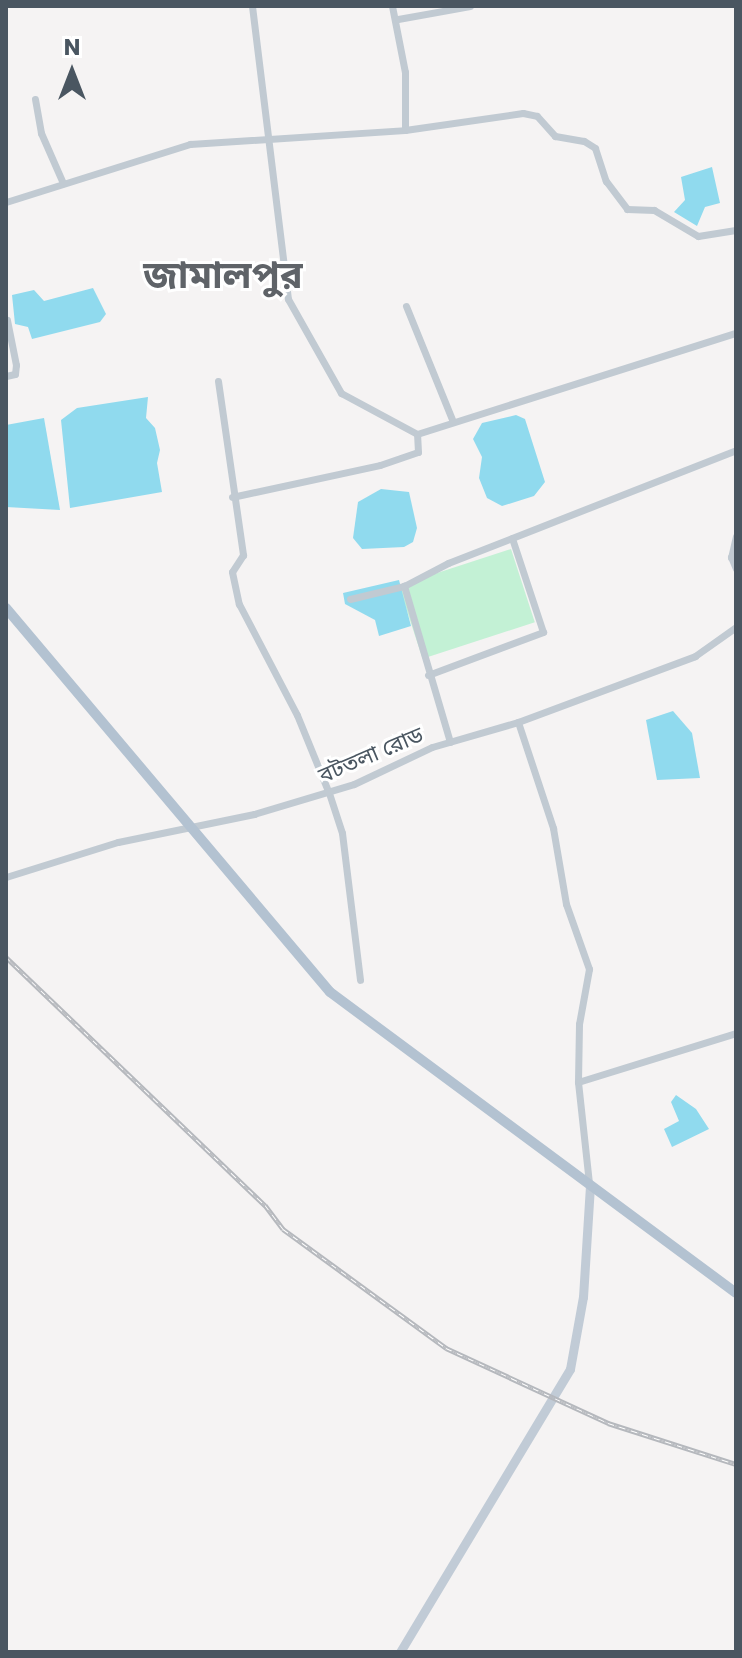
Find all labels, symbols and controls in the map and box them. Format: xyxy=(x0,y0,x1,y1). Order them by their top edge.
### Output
north arrow xyxy=(32,32,112,112)
text: N xyxy=(64,32,80,63)
district label: জামালপুর xyxy=(143,252,303,298)
street label: বটতলা রোড xyxy=(315,721,427,789)

